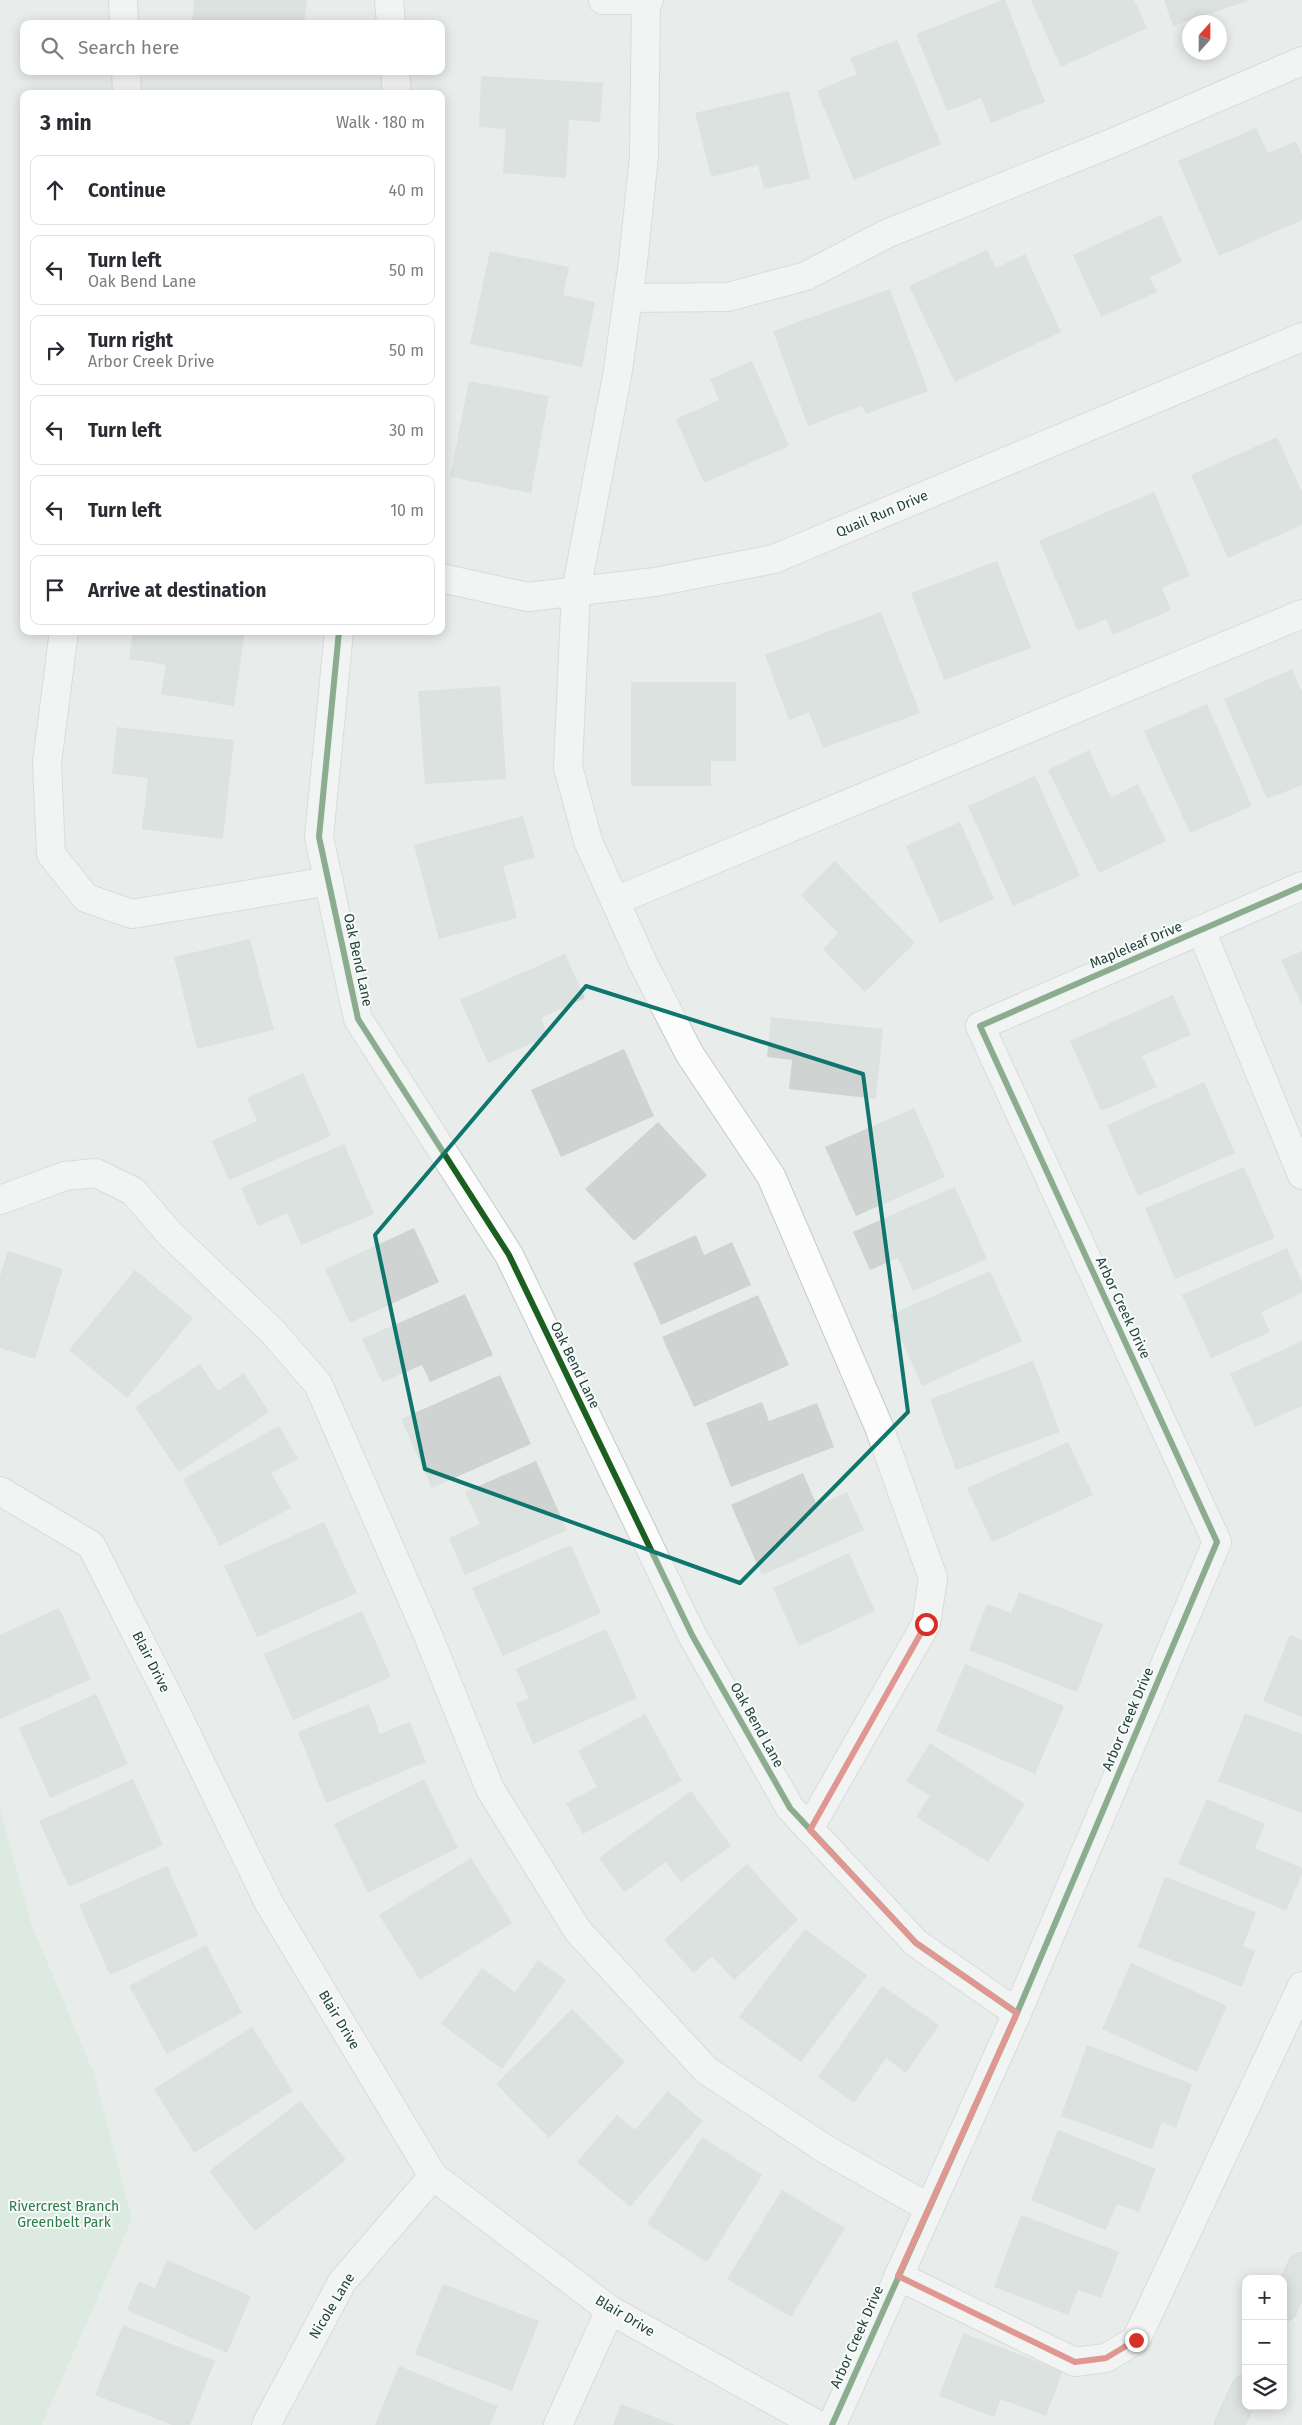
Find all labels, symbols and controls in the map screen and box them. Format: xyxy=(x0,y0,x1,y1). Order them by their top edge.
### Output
north arrow xyxy=(1182,15,1227,60)
search box xyxy=(20,20,445,75)
icon: search xyxy=(38,34,66,62)
text: Search here xyxy=(78,36,179,59)
text: 3 min xyxy=(40,110,92,136)
text: Walk · 180 m xyxy=(336,113,425,132)
icon: ahead xyxy=(41,176,69,204)
text: Continue xyxy=(88,179,166,202)
text: 40 m xyxy=(389,181,424,200)
text: Turn left xyxy=(88,249,162,272)
icon: left xyxy=(41,256,69,284)
text: 50 m xyxy=(389,261,424,280)
text: Oak Bend Lane xyxy=(88,272,196,291)
text: Turn right xyxy=(88,329,173,352)
icon: right xyxy=(41,336,69,364)
text: 50 m xyxy=(389,341,424,360)
text: Arbor Creek Drive xyxy=(88,352,214,371)
icon: left xyxy=(41,416,69,444)
text: Turn left xyxy=(88,419,162,442)
text: 30 m xyxy=(389,421,424,440)
street label: Quail Run Drive xyxy=(833,487,931,541)
icon: left xyxy=(41,496,69,524)
text: Turn left xyxy=(88,499,162,522)
text: 10 m xyxy=(390,501,424,520)
icon: arrive xyxy=(41,576,69,604)
text: Arrive at destination xyxy=(88,579,267,602)
street label: Oak Bend Lane xyxy=(340,912,376,1008)
street label: Mapleleaf Drive xyxy=(1087,918,1185,972)
street label: Arbor Creek Drive xyxy=(1092,1254,1154,1362)
street label: Oak Bend Lane xyxy=(547,1319,603,1411)
route start xyxy=(915,1613,938,1636)
street label: Blair Drive xyxy=(128,1629,174,1695)
street label: Arbor Creek Drive xyxy=(1099,1665,1157,1773)
street label: Oak Bend Lane xyxy=(727,1679,787,1771)
street label: Blair Drive xyxy=(315,1987,363,2053)
park label: Rivercrest Branch Greenbelt Park xyxy=(9,2198,119,2231)
street label: Nicole Lane xyxy=(306,2270,358,2342)
map controls xyxy=(1242,2275,1287,2410)
button: + xyxy=(1242,2275,1287,2320)
street label: Arbor Creek Drive xyxy=(827,2283,887,2391)
street label: Blair Drive xyxy=(592,2292,658,2340)
button: − xyxy=(1242,2320,1287,2365)
route end xyxy=(1125,2329,1148,2352)
button: layers xyxy=(1242,2365,1287,2410)

